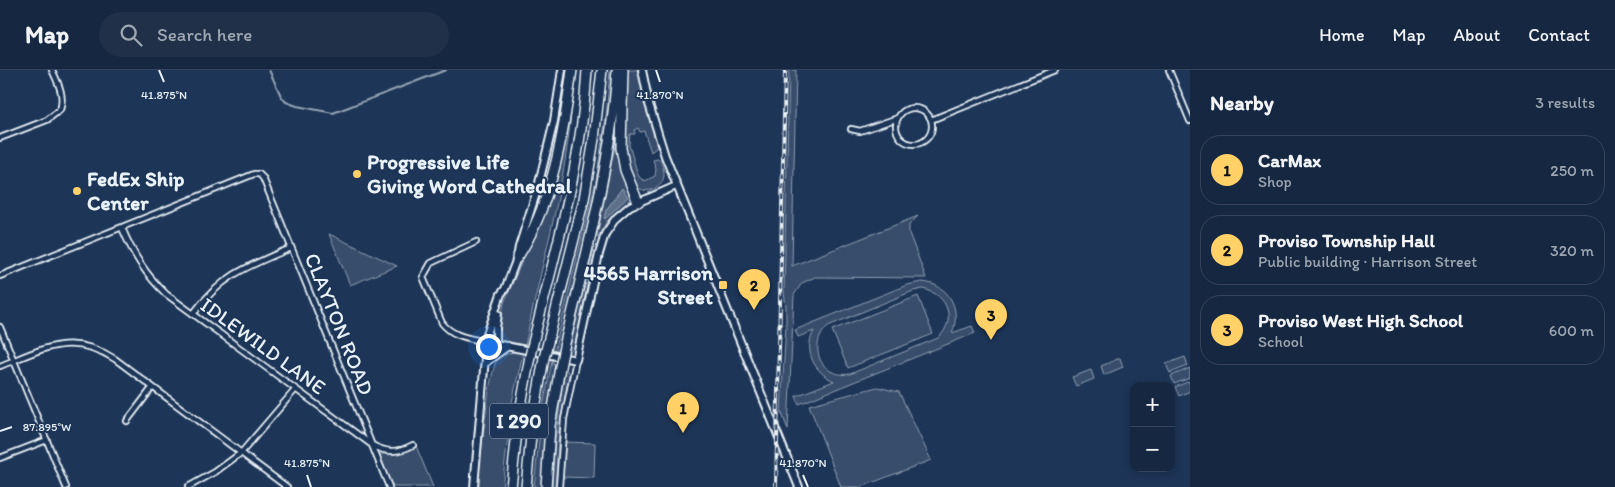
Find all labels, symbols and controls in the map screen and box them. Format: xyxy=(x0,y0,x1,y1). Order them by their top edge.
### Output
search box xyxy=(99,12,449,57)
text: Map xyxy=(25,20,69,49)
icon: search xyxy=(117,21,145,49)
text: Search here xyxy=(157,23,252,46)
text: Home xyxy=(1319,24,1365,46)
text: Map xyxy=(1393,24,1426,46)
text: About xyxy=(1454,24,1500,46)
text: Contact xyxy=(1528,24,1590,46)
text: 41.875°N xyxy=(141,88,187,102)
text: 41.870°N xyxy=(636,88,684,102)
text: Nearby xyxy=(1210,90,1274,115)
text: 3 results xyxy=(1535,93,1595,112)
place label: Progressive Life Giving Word Cathedral xyxy=(367,149,573,199)
text: CarMax xyxy=(1258,149,1321,172)
text: 1 xyxy=(1223,161,1231,180)
text: 250 m xyxy=(1550,161,1594,180)
place label: FedEx Ship Center xyxy=(87,166,184,215)
marker: Progressive Life Giving Word Cathedral xyxy=(351,168,363,180)
text: Shop xyxy=(1258,172,1292,191)
marker: FedEx Ship Center xyxy=(71,185,83,197)
text: Proviso Township Hall xyxy=(1258,229,1435,252)
text: 2 xyxy=(1223,241,1231,260)
text: 320 m xyxy=(1550,241,1594,260)
street label: CLAYTON ROAD xyxy=(300,249,379,398)
text: Public building · Harrison Street xyxy=(1258,252,1477,271)
place label: 4565 Harrison Street xyxy=(583,260,713,309)
pin: 2 xyxy=(738,269,770,310)
marker: 4565 Harrison Street xyxy=(717,279,729,291)
street label: IDLEWILD LANE xyxy=(196,292,331,399)
pin: 3 xyxy=(975,299,1007,340)
text: Proviso West High School xyxy=(1258,309,1463,332)
text: 3 xyxy=(1223,321,1231,340)
text: 600 m xyxy=(1549,321,1594,340)
text: School xyxy=(1258,332,1304,351)
your location xyxy=(476,334,502,360)
map controls xyxy=(1130,382,1175,472)
button: + xyxy=(1130,382,1175,427)
pin: 1 xyxy=(667,392,699,433)
road number: I 290 xyxy=(490,404,548,438)
text: 87.895°W xyxy=(23,420,71,434)
button: − xyxy=(1130,427,1175,472)
text: 41.875°N xyxy=(284,456,330,470)
text: 41.870°N xyxy=(779,456,827,470)

